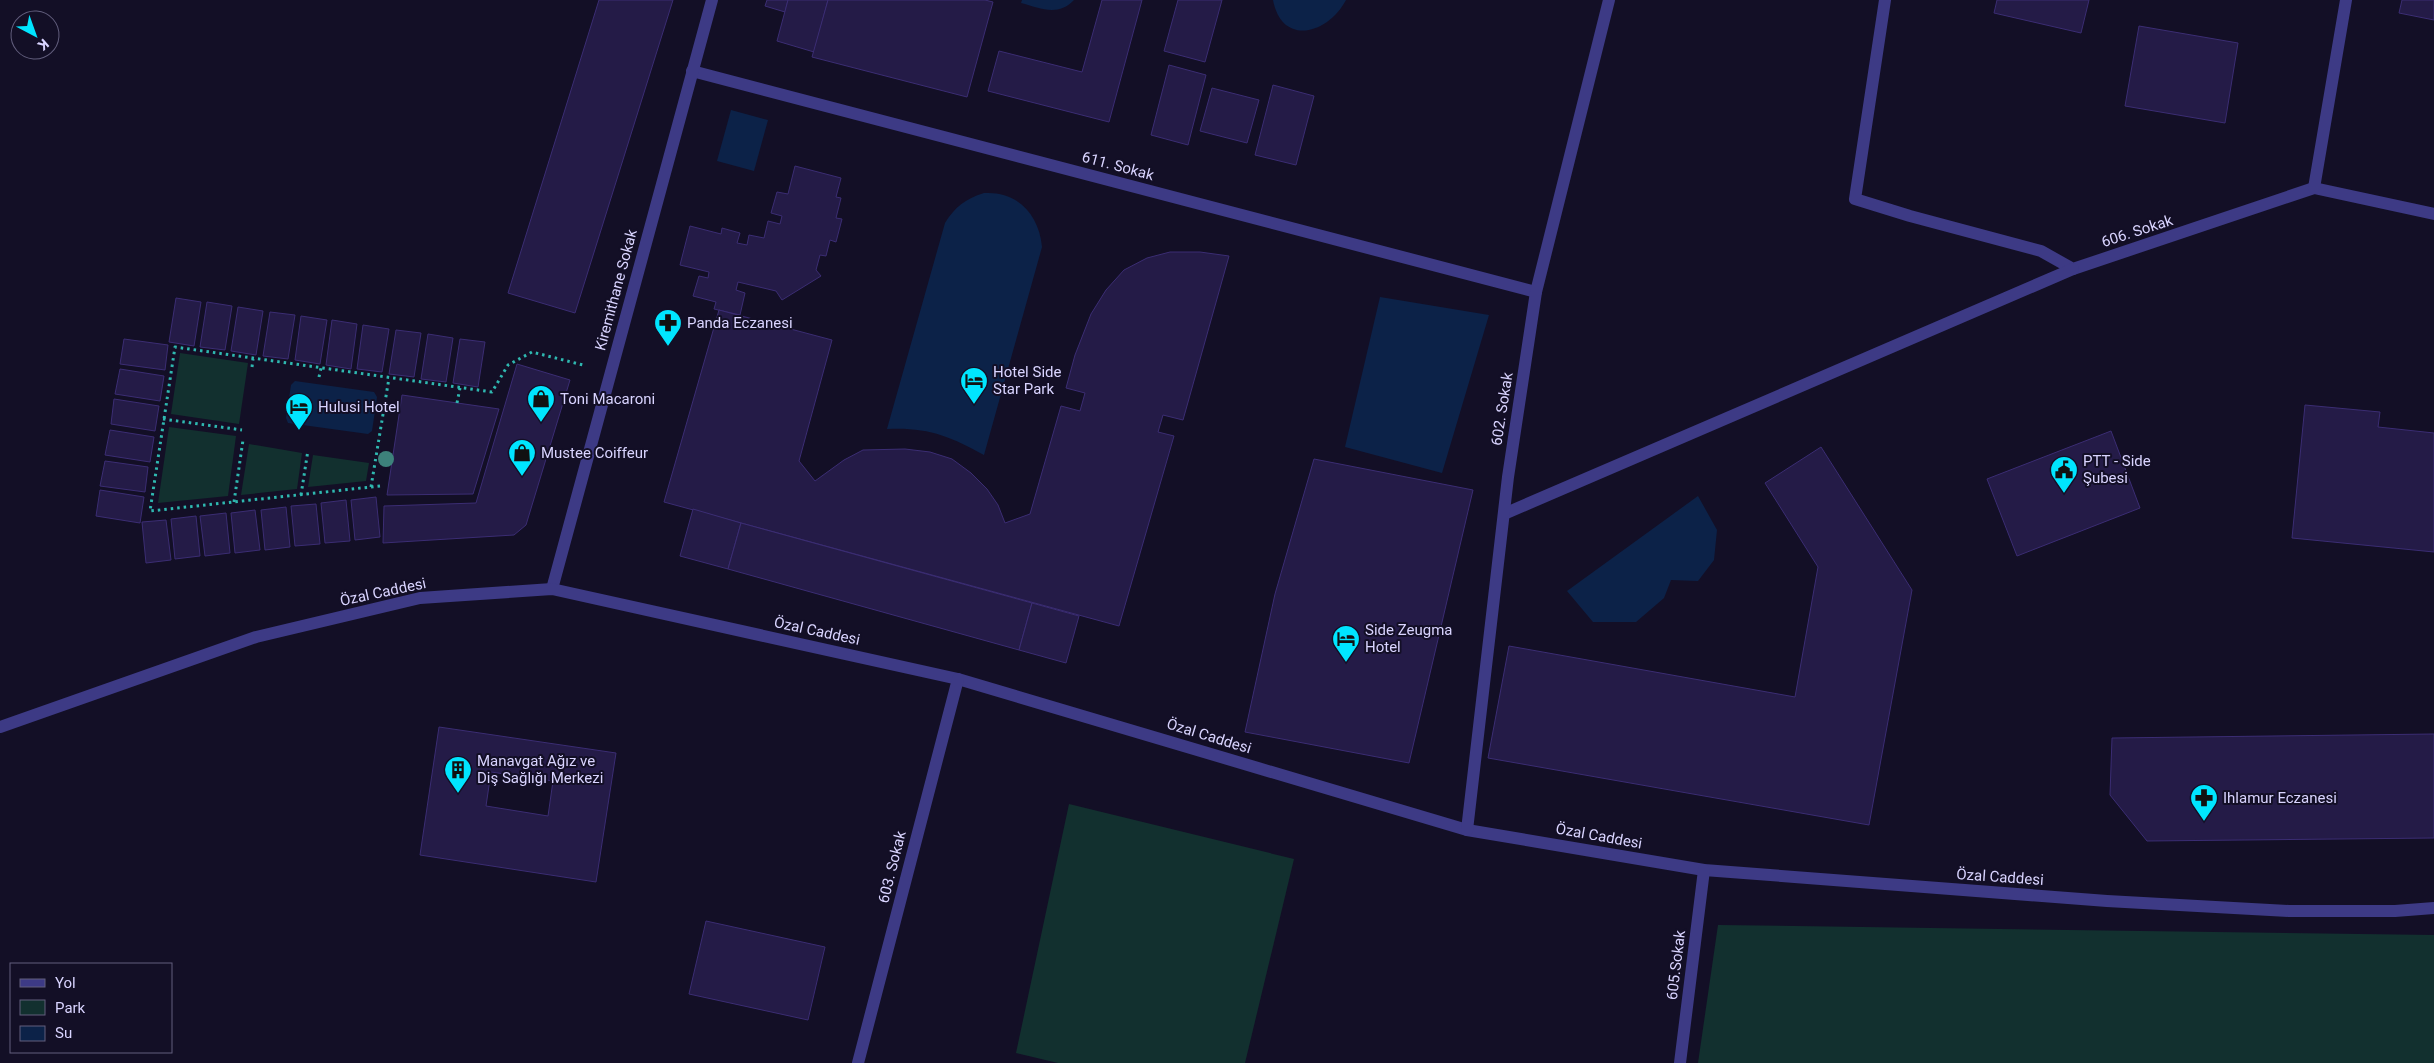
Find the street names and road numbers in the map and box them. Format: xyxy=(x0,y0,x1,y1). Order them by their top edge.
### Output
street label: 611. Sokak xyxy=(1080,148,1156,184)
street label: 606. Sokak xyxy=(2099,211,2175,251)
street label: Kiremithane Sokak xyxy=(591,227,641,353)
street label: 602. Sokak xyxy=(1487,371,1517,447)
street label: Özal Caddesi xyxy=(338,574,428,610)
street label: Özal Caddesi xyxy=(772,613,862,649)
street label: Özal Caddesi xyxy=(1165,715,1253,757)
street label: Özal Caddesi xyxy=(1554,820,1644,852)
street label: 603. Sokak xyxy=(874,829,910,905)
street label: Özal Caddesi xyxy=(1956,865,2044,889)
street label: 605.Sokak xyxy=(1663,929,1689,1001)

